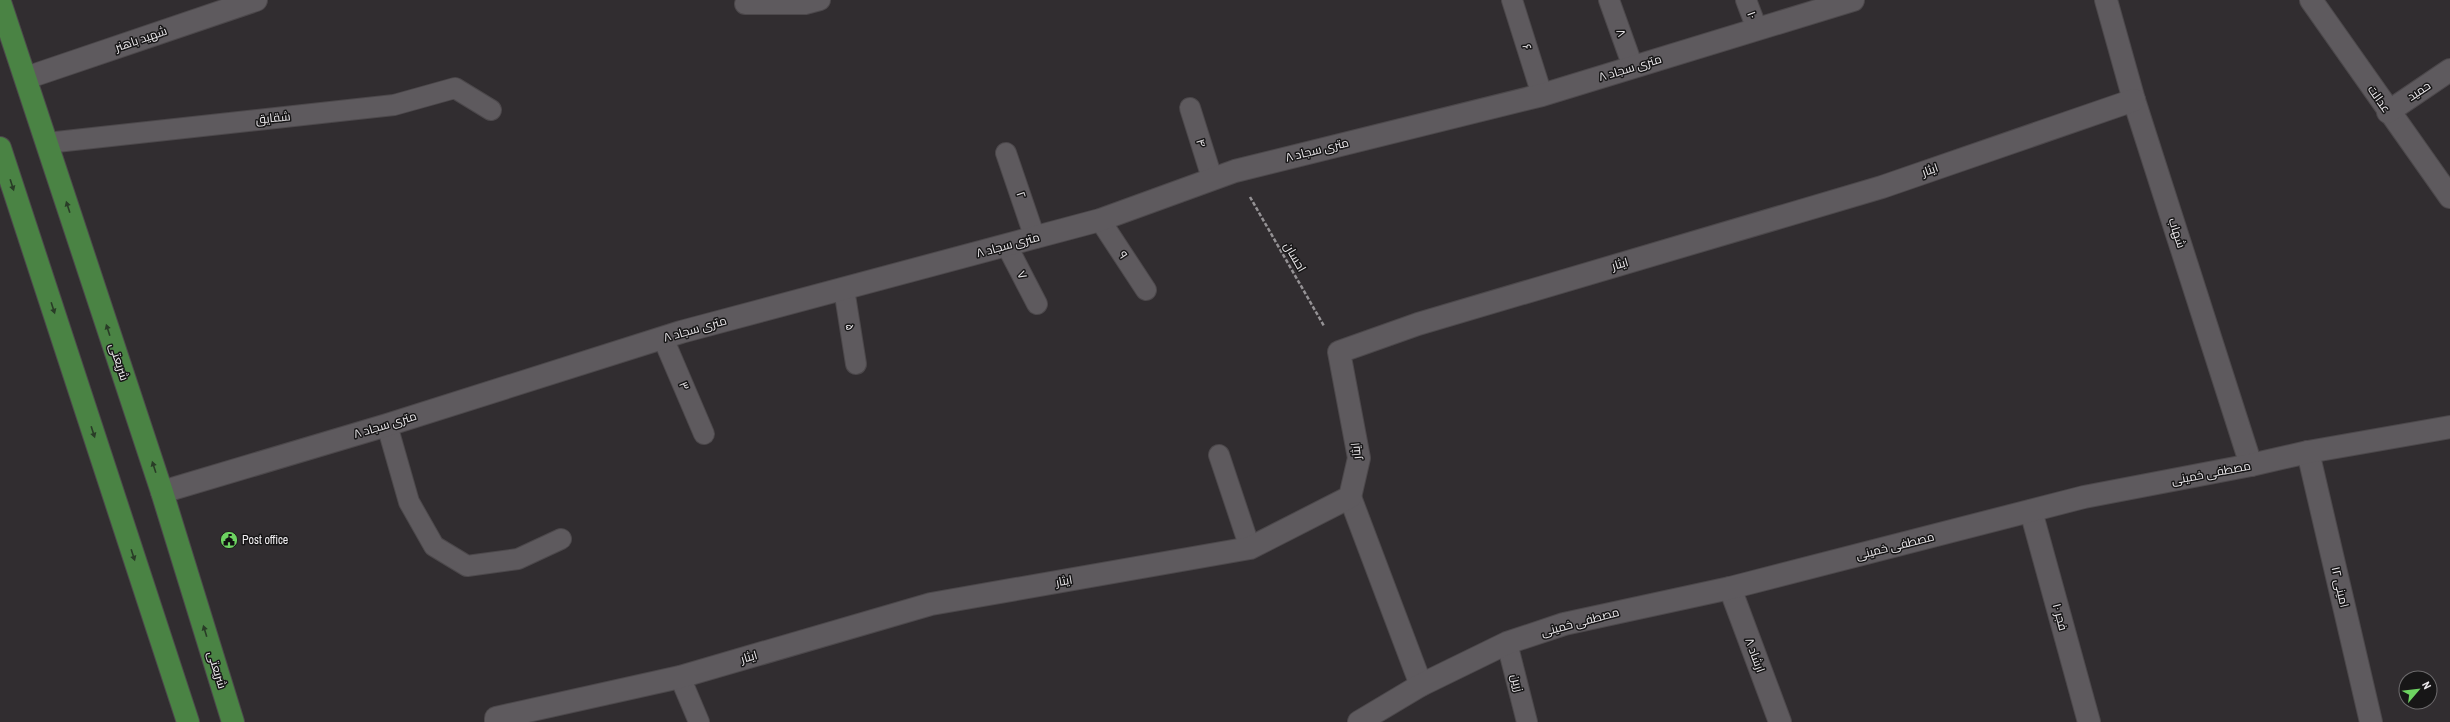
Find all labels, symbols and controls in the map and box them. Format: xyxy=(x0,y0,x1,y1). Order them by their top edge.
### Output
street label: ۱۰ xyxy=(1743,9,1761,21)
street label: شهید باهنر xyxy=(112,23,169,56)
street label: ۸ xyxy=(1612,27,1630,40)
street label: ۶ xyxy=(1519,42,1535,52)
street label: ۸ متری سجاد xyxy=(1597,51,1663,85)
street label: حمید xyxy=(2404,77,2434,105)
street label: عدالت xyxy=(2364,82,2394,116)
street label: شقایق xyxy=(255,108,291,128)
street label: ۸ متری سجاد xyxy=(1283,134,1351,166)
street label: ۴ xyxy=(1192,137,1210,149)
street label: ایثار xyxy=(1919,160,1940,181)
one-way arrow xyxy=(9,179,15,191)
street label: ۲ xyxy=(1012,189,1030,201)
one-way arrow xyxy=(64,201,70,213)
street label: شهاب xyxy=(2165,216,2189,250)
street label: ۸ متری سجاد xyxy=(975,229,1041,261)
street label: احسان xyxy=(1280,239,1310,275)
street label: ۹ xyxy=(1115,248,1131,262)
street label: ایثار xyxy=(1609,254,1630,274)
street label: ۷ xyxy=(1013,268,1031,282)
one-way arrow xyxy=(50,303,56,315)
street label: ۸ متری سجاد xyxy=(662,312,728,346)
street label: ۵ xyxy=(842,323,858,331)
one-way arrow xyxy=(105,324,111,336)
street label: شریعتی xyxy=(105,341,133,383)
street label: ۳ xyxy=(675,379,693,393)
street label: ۸ متری سجاد xyxy=(352,408,418,442)
one-way arrow xyxy=(90,426,96,438)
street label: ایثار xyxy=(1347,442,1365,461)
street label: مصطفی خمینی xyxy=(2170,457,2252,489)
one-way arrow xyxy=(150,461,156,473)
street label: مصطفی خمینی xyxy=(1854,529,1936,563)
public building icon: Post office xyxy=(219,530,239,550)
place label: Post office xyxy=(242,532,288,548)
one-way arrow xyxy=(131,550,137,562)
street label: امینی ۱۲ xyxy=(2328,565,2352,609)
street label: ایثار xyxy=(1053,572,1074,590)
street label: فجر ۱۰ xyxy=(2049,602,2071,632)
street label: مصطفی خمینی xyxy=(1539,604,1621,640)
one-way arrow xyxy=(202,625,208,637)
street label: ارشاد ۸ xyxy=(1741,635,1769,675)
street label: ایثار xyxy=(738,647,759,667)
street label: شریعتی xyxy=(204,649,230,691)
north arrow xyxy=(2398,670,2438,710)
street label: زرین xyxy=(1507,672,1527,694)
text: N xyxy=(2419,679,2435,691)

